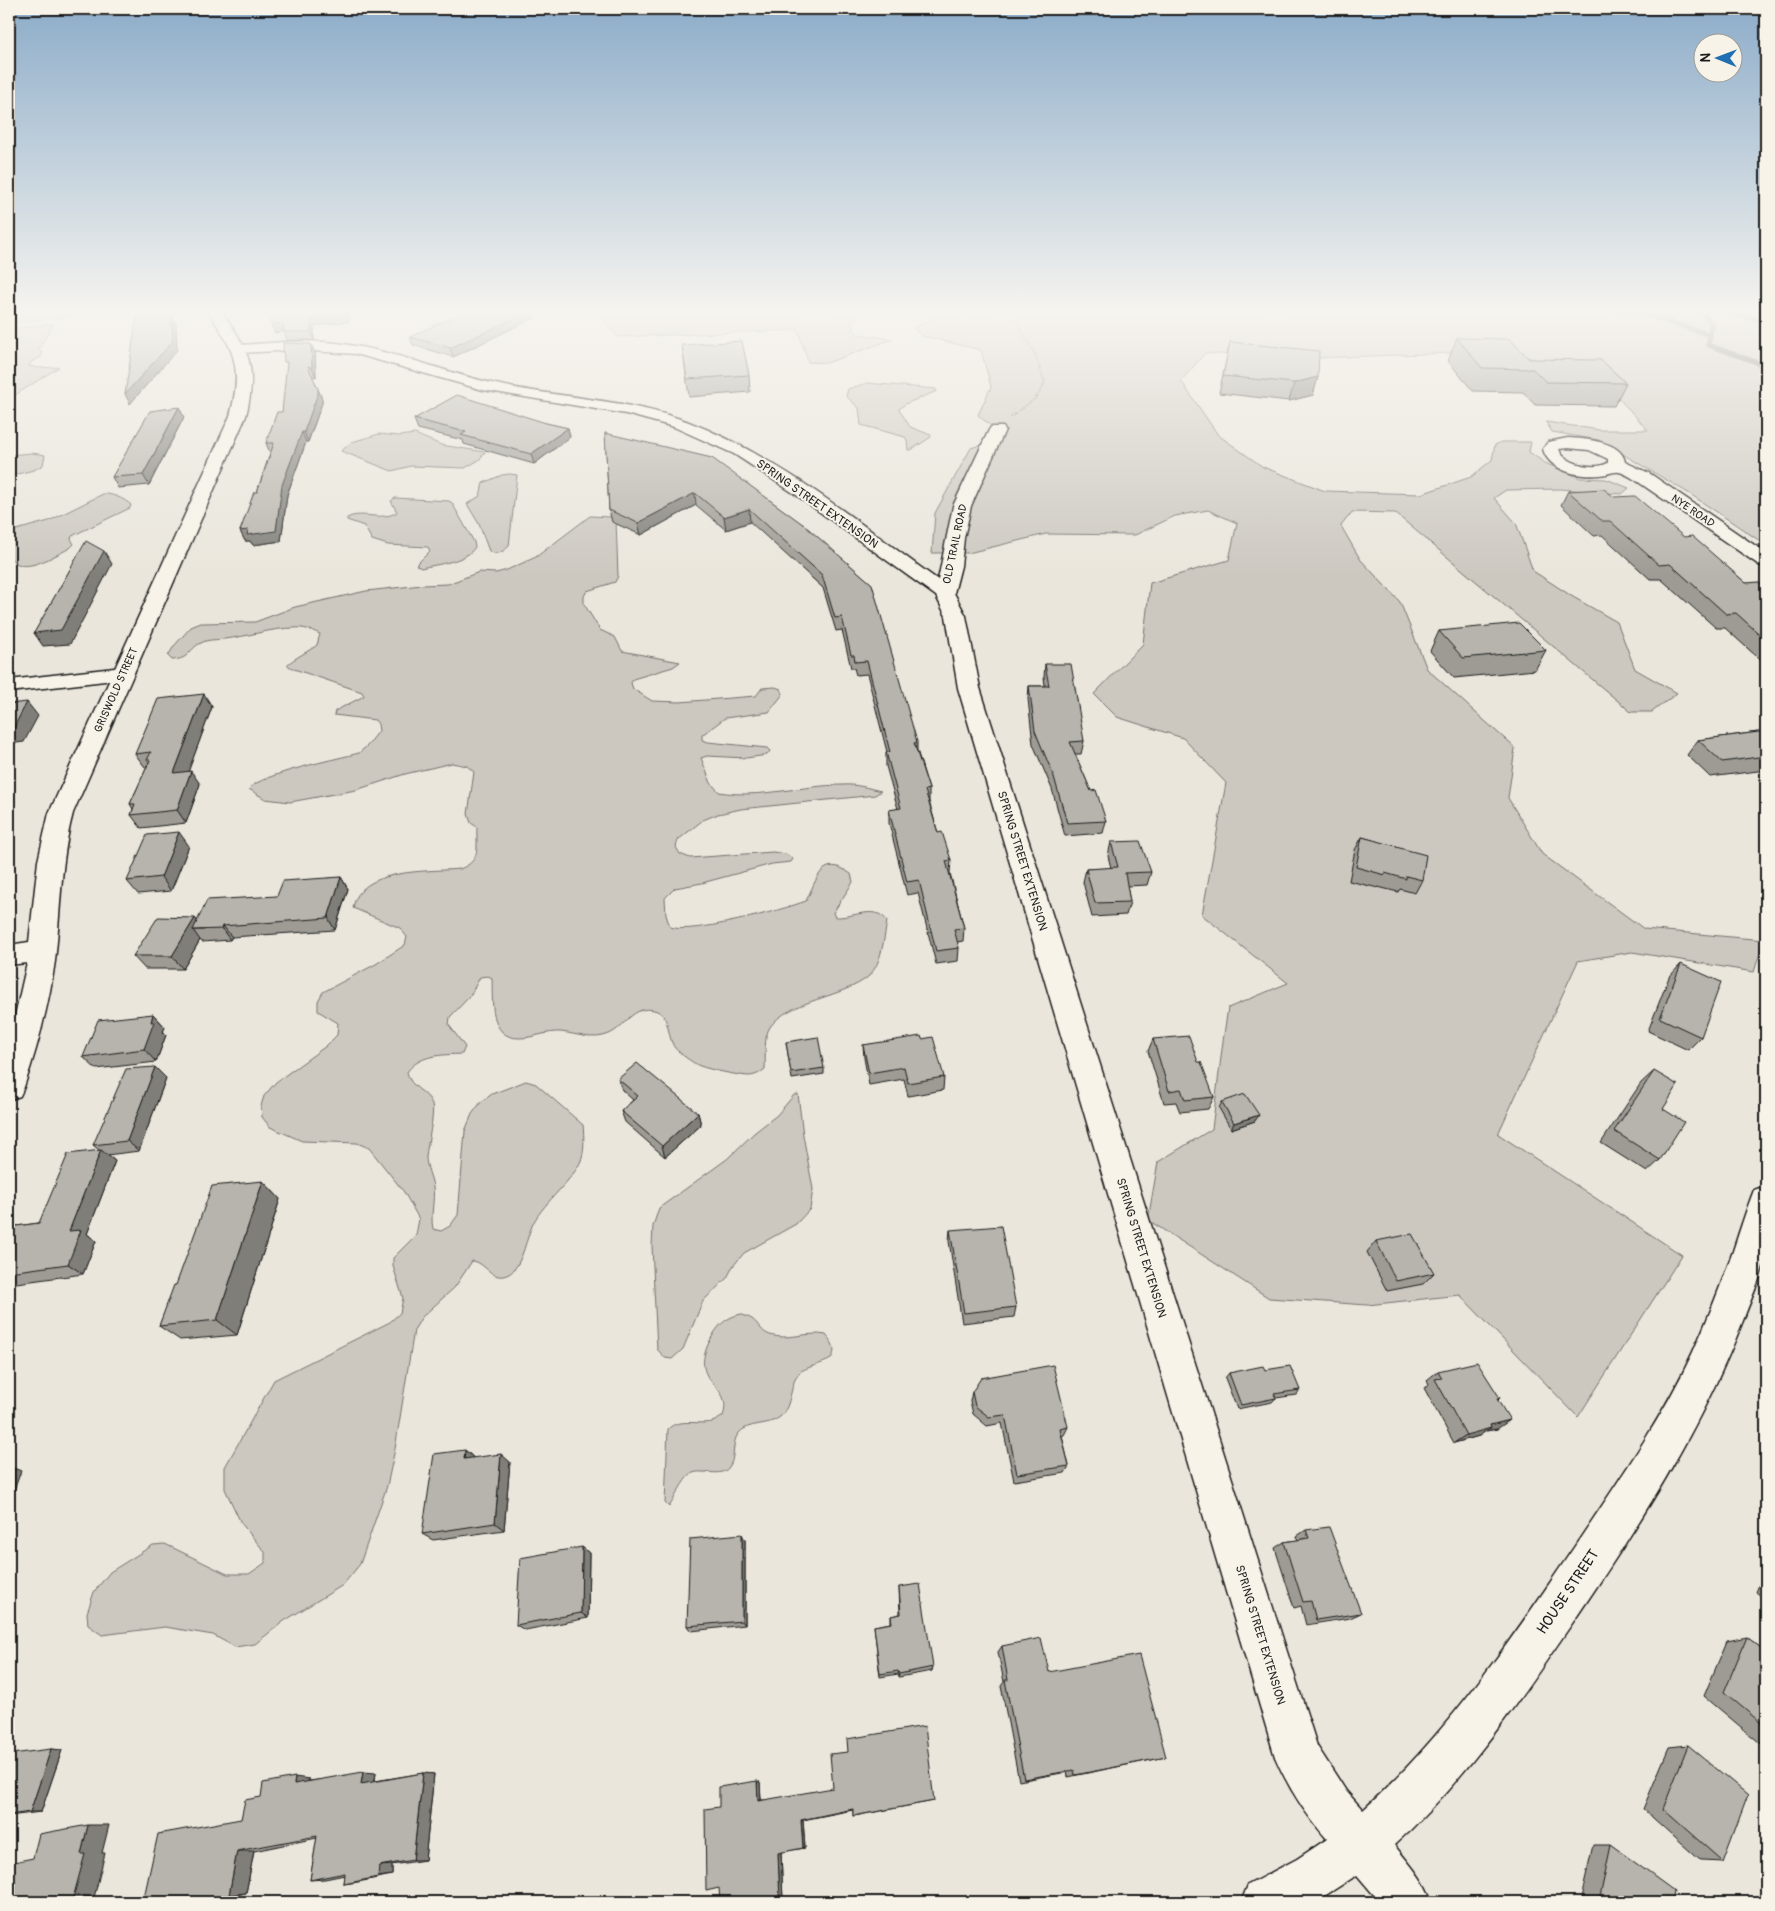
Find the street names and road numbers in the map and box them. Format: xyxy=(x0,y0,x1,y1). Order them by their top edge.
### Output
street label: SPRING STREET EXTENSION xyxy=(753,456,881,552)
street label: NYE ROAD xyxy=(1669,492,1717,530)
street label: OLD TRAIL ROAD xyxy=(940,503,970,585)
street label: GRISWOLD STREET xyxy=(91,646,141,734)
street label: SPRING STREET EXTENSION xyxy=(994,789,1050,933)
street label: SPRING STREET EXTENSION xyxy=(1113,1176,1169,1320)
street label: HOUSE STREET xyxy=(1533,1546,1603,1638)
street label: SPRING STREET EXTENSION xyxy=(1232,1563,1288,1707)

